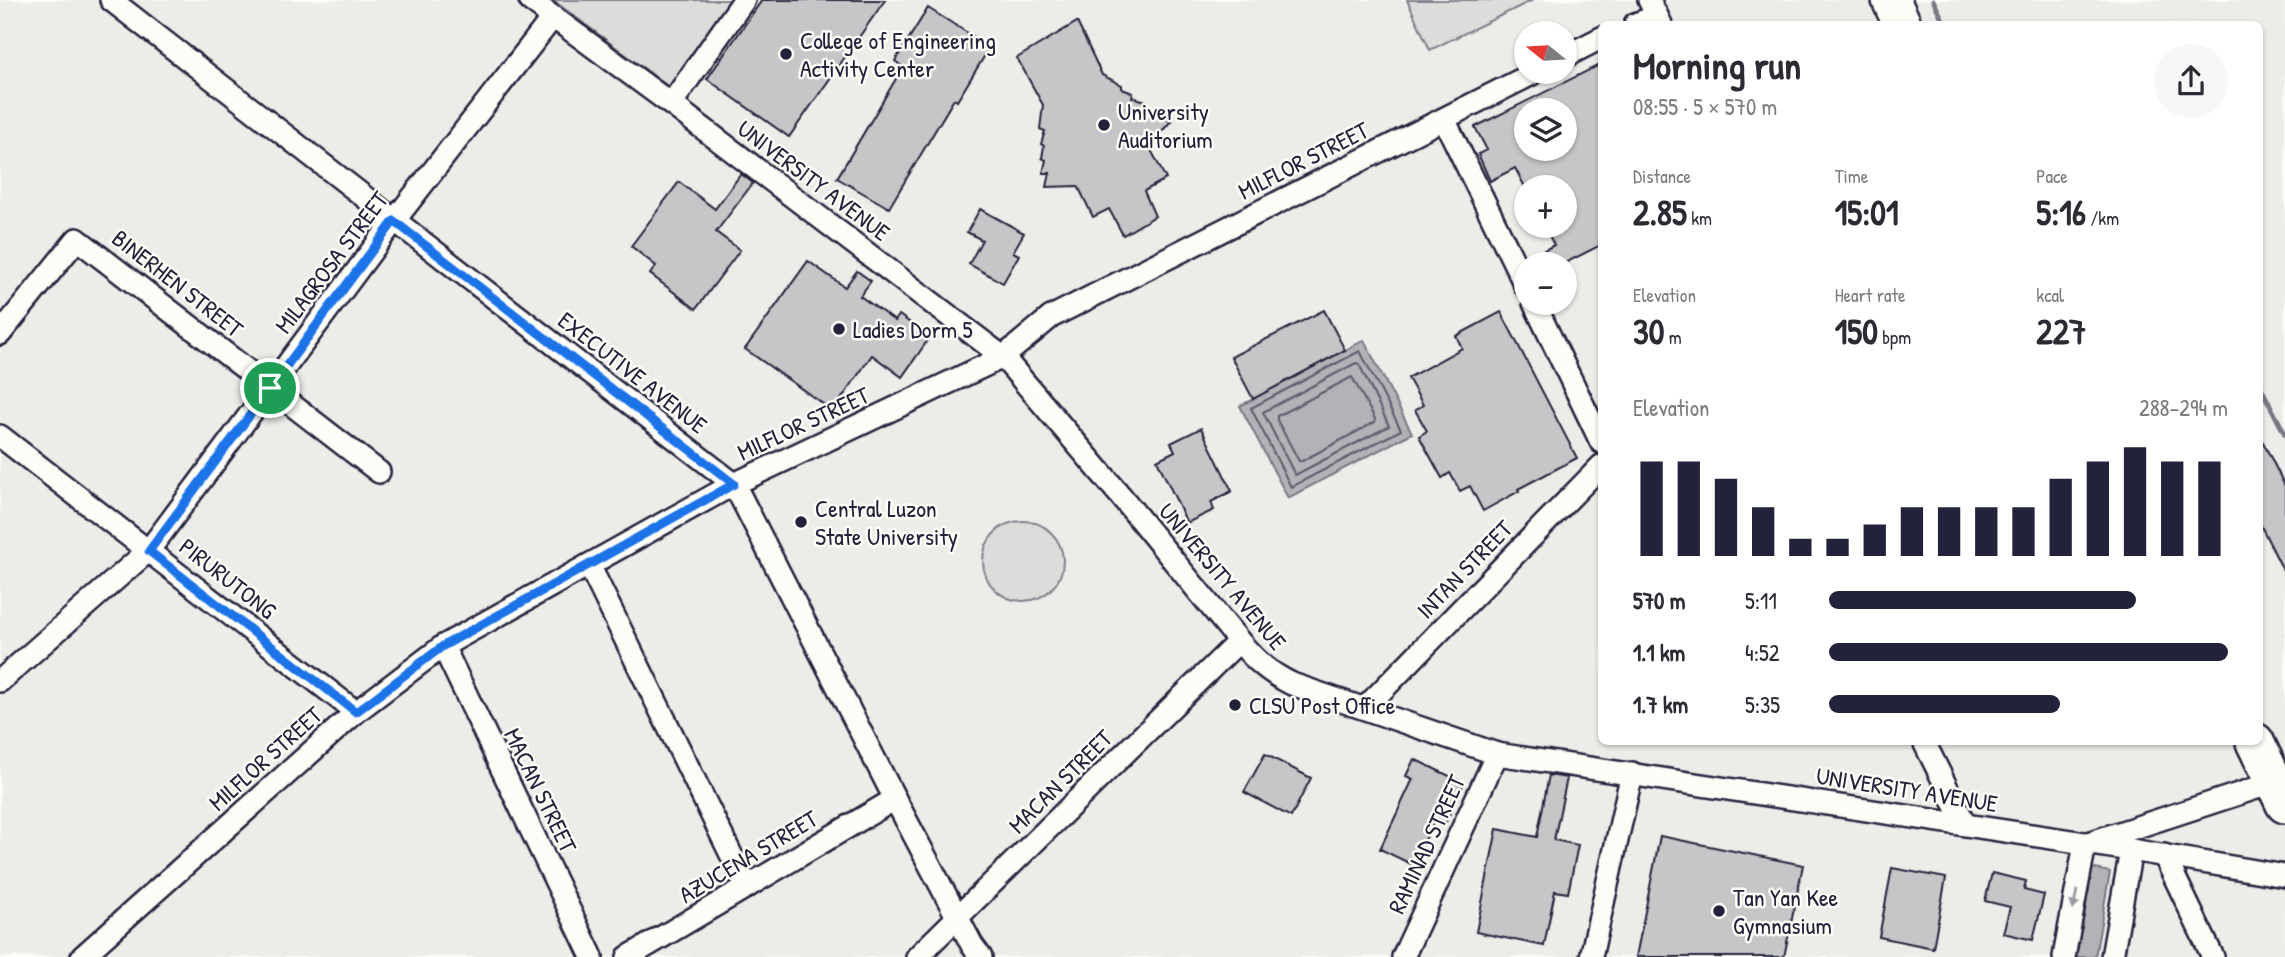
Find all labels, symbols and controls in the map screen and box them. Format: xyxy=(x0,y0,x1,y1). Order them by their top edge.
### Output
north arrow xyxy=(1514,21,1577,84)
map controls xyxy=(1514,21,1577,315)
place label: College of Engineering Activity Center xyxy=(800,24,996,84)
text: Morning run xyxy=(1633,39,1801,91)
button: share xyxy=(2154,44,2228,118)
marker: College of Engineering Activity Center xyxy=(778,46,794,62)
text: 08:55 · 5 × 570 m xyxy=(1633,91,1777,122)
place label: University Auditorium xyxy=(1118,95,1213,155)
button: layers xyxy=(1514,98,1577,161)
street label: UNIVERSITY AVENUE xyxy=(731,112,897,248)
street label: MILFLOR STREET xyxy=(1232,113,1374,207)
marker: University Auditorium xyxy=(1096,117,1112,133)
text: Distance xyxy=(1633,163,1691,189)
text: Time xyxy=(1835,163,1868,189)
text: Pace xyxy=(2036,163,2068,189)
button: + xyxy=(1514,175,1577,238)
street label: MILAGROSA STREET xyxy=(267,184,395,340)
text: 2.85 xyxy=(1633,189,1687,236)
text: 15:01 xyxy=(1835,189,1899,236)
text: 5:16 xyxy=(2036,189,2086,236)
text: km xyxy=(1687,205,1712,231)
text: /km xyxy=(2086,205,2119,231)
street label: BINERHEN STREET xyxy=(106,222,251,345)
button: − xyxy=(1514,252,1577,315)
text: Elevation xyxy=(1633,282,1696,308)
text: Heart rate xyxy=(1835,282,1906,308)
text: kcal xyxy=(2036,282,2064,308)
street label: EXECUTIVE AVENUE xyxy=(552,304,714,441)
text: 30 xyxy=(1633,308,1664,355)
text: 150 xyxy=(1835,308,1878,355)
text: 227 xyxy=(2036,308,2086,355)
place label: Ladies Dorm 5 xyxy=(853,313,973,345)
marker: Ladies Dorm 5 xyxy=(831,321,847,337)
text: m xyxy=(1664,324,1682,350)
text: bpm xyxy=(1878,324,1911,350)
pin xyxy=(240,358,300,418)
icon: arrive xyxy=(251,369,289,407)
street label: MILFLOR STREET xyxy=(732,378,875,468)
text: Elevation xyxy=(1633,392,1709,423)
text: 288–294 m xyxy=(2139,392,2228,423)
place label: Central Luzon State University xyxy=(815,492,958,552)
street label: UNIVERSITY AVENUE xyxy=(1152,496,1294,657)
street label: INTAN STREET xyxy=(1409,512,1520,625)
marker: Central Luzon State University xyxy=(793,514,809,530)
street label: PIRURUTONG xyxy=(173,530,283,626)
text: 570 m xyxy=(1633,585,1685,616)
text: 5:11 xyxy=(1745,585,1777,616)
text: 1.1 km xyxy=(1633,637,1685,668)
text: 4:52 xyxy=(1745,637,1779,668)
place label: CLSU Post Office xyxy=(1249,689,1396,721)
text: 1.7 km xyxy=(1633,689,1688,720)
text: 5:35 xyxy=(1745,689,1780,720)
marker: CLSU Post Office xyxy=(1227,697,1243,713)
street label: MILFLOR STREET xyxy=(201,698,329,817)
street label: MACAN STREET xyxy=(497,722,585,858)
street label: MACAN STREET xyxy=(1001,722,1119,840)
street label: UNIVERSITY AVENUE xyxy=(1814,759,2000,819)
street label: RAMINAD STREET xyxy=(1380,769,1472,919)
street label: AZUCENA STREET xyxy=(673,802,824,910)
place label: Tan Yan Kee Gymnasium xyxy=(1733,881,1838,941)
one-way arrow xyxy=(2069,889,2080,911)
marker: Tan Yan Kee Gymnasium xyxy=(1711,903,1727,919)

